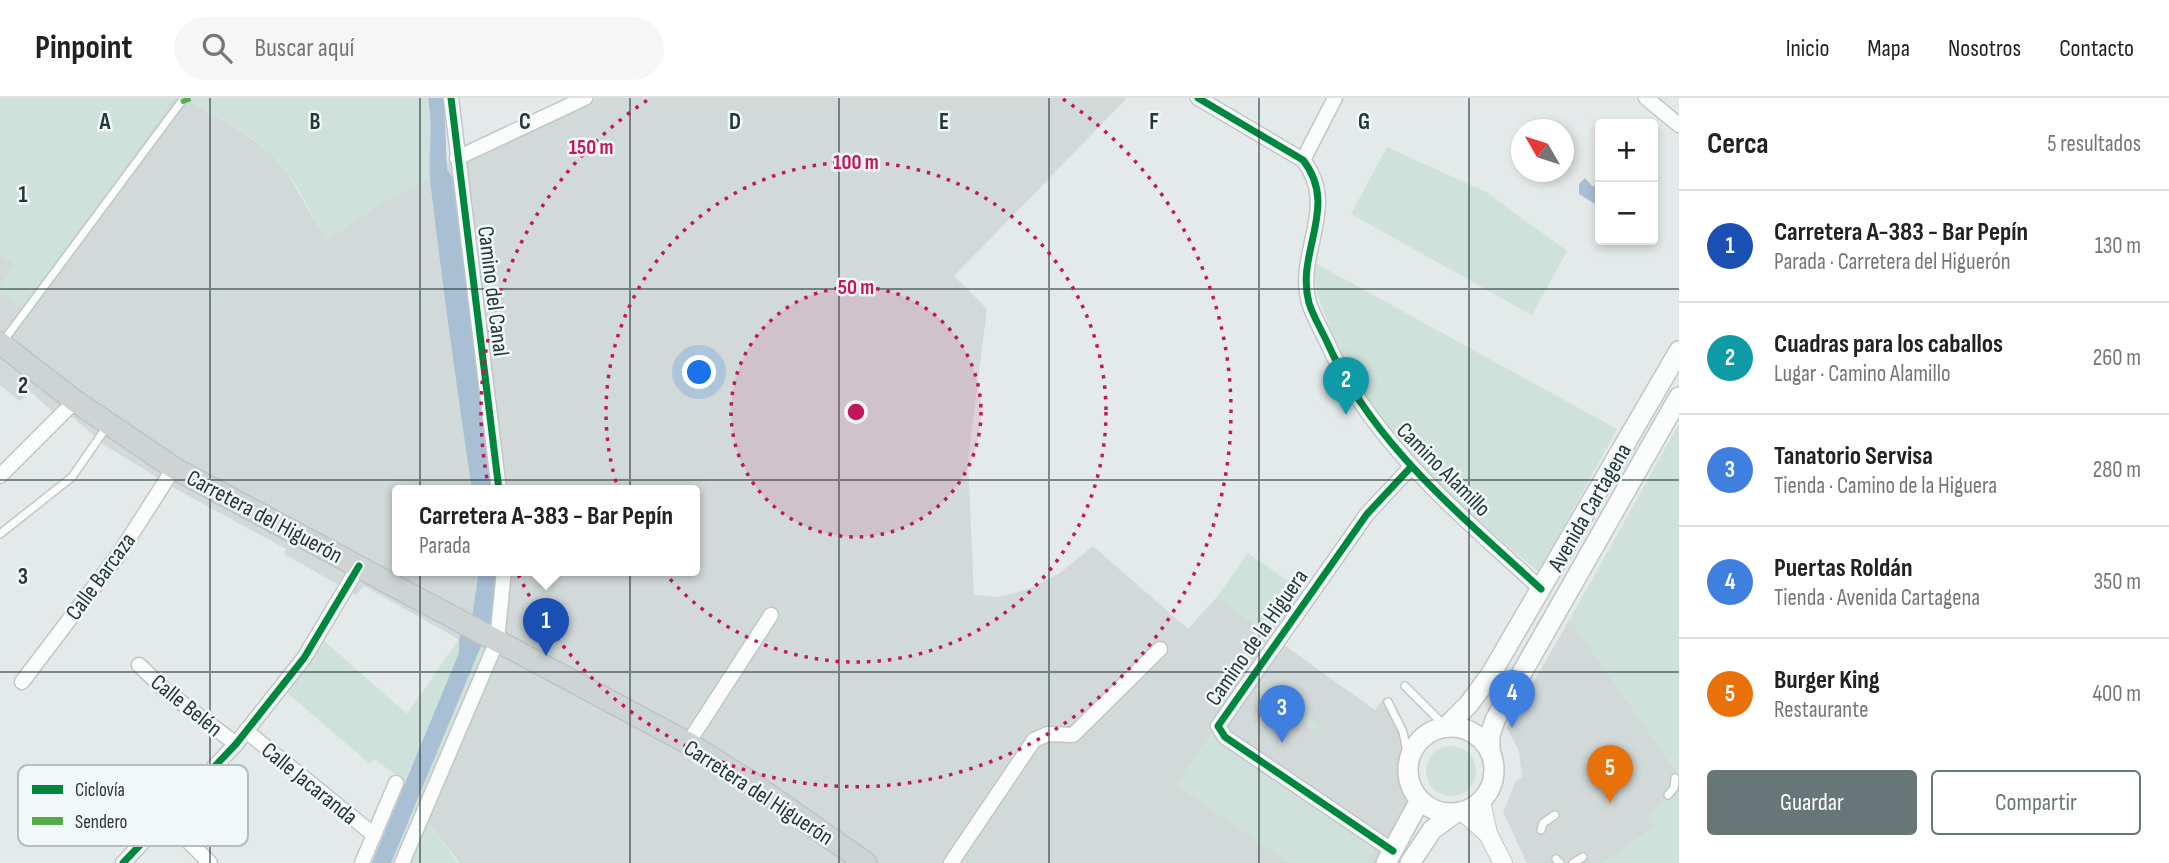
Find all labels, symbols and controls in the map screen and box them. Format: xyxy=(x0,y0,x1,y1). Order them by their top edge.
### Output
search box xyxy=(174,17,664,80)
text: Pinpoint xyxy=(35,28,132,68)
icon: search xyxy=(198,29,236,67)
text: Buscar aquí xyxy=(254,33,354,64)
text: Inicio xyxy=(1786,34,1829,63)
text: Mapa xyxy=(1867,34,1910,63)
text: Nosotros xyxy=(1948,34,2021,63)
text: Contacto xyxy=(2059,34,2134,63)
text: A xyxy=(99,108,112,136)
text: B xyxy=(310,108,321,136)
text: C xyxy=(519,108,531,136)
text: D xyxy=(729,108,741,136)
text: E xyxy=(939,108,949,136)
text: F xyxy=(1149,108,1159,136)
text: G xyxy=(1358,108,1370,136)
north arrow xyxy=(1511,119,1574,182)
map controls xyxy=(1595,119,1658,245)
button: + xyxy=(1595,119,1658,182)
text: Cerca xyxy=(1707,126,1769,162)
text: 5 resultados xyxy=(2047,130,2141,158)
text: 150 m xyxy=(569,135,613,160)
text: 100 m xyxy=(833,150,879,175)
text: 1 xyxy=(18,181,28,209)
button: − xyxy=(1595,182,1658,245)
text: Carretera A-383 - Bar Pepín xyxy=(1774,217,2028,248)
street label: Camino del Canal xyxy=(471,224,515,358)
text: 1 xyxy=(1725,232,1735,260)
text: 130 m xyxy=(2095,232,2141,260)
text: Parada · Carretera del Higuerón xyxy=(1774,248,2011,276)
text: 50 m xyxy=(838,275,874,300)
text: Cuadras para los caballos xyxy=(1774,329,2003,360)
text: 2 xyxy=(1725,344,1735,372)
text: 260 m xyxy=(2093,344,2141,372)
your location xyxy=(682,355,716,389)
pin: 2 xyxy=(1323,357,1369,415)
text: Lugar · Camino Alamillo xyxy=(1774,360,1950,388)
text: 2 xyxy=(18,372,28,400)
centre of rings xyxy=(844,400,868,424)
street label: Camino Alamillo xyxy=(1390,417,1496,523)
street label: Avenida Cartagena xyxy=(1541,439,1638,577)
text: Tanatorio Servisa xyxy=(1774,441,1933,472)
text: 3 xyxy=(1725,456,1735,484)
text: 280 m xyxy=(2093,456,2141,484)
street label: Carretera del Higuerón xyxy=(182,464,347,570)
text: Tienda · Camino de la Higuera xyxy=(1774,472,1997,500)
popup xyxy=(392,485,700,576)
text: Carretera A-383 - Bar Pepín xyxy=(419,501,673,532)
street label: Calle Barcaza xyxy=(60,527,142,626)
text: Parada xyxy=(419,532,471,560)
text: Puertas Roldán xyxy=(1774,553,1913,584)
text: 3 xyxy=(18,563,28,591)
street label: Camino de la Higuera xyxy=(1199,564,1314,711)
text: 4 xyxy=(1725,568,1735,596)
text: 350 m xyxy=(2093,568,2141,596)
text: Tienda · Avenida Cartagena xyxy=(1774,584,1980,612)
pin: 1 xyxy=(523,598,569,656)
text: Burger King xyxy=(1774,665,1880,696)
street label: Calle Belén xyxy=(145,668,228,743)
pin: 4 xyxy=(1489,670,1535,728)
text: 5 xyxy=(1725,680,1735,708)
text: 400 m xyxy=(2092,680,2141,708)
pin: 3 xyxy=(1259,685,1305,743)
text: Restaurante xyxy=(1774,696,1868,724)
street label: Carretera del Higuerón xyxy=(678,734,839,852)
street label: Calle Jacaranda xyxy=(256,736,363,831)
pin: 5 xyxy=(1587,745,1633,803)
legend xyxy=(18,765,248,846)
button: Guardar xyxy=(1707,770,1917,835)
button: Compartir xyxy=(1931,770,2141,835)
text: Ciclovía xyxy=(75,779,125,802)
text: Sendero xyxy=(75,811,128,834)

